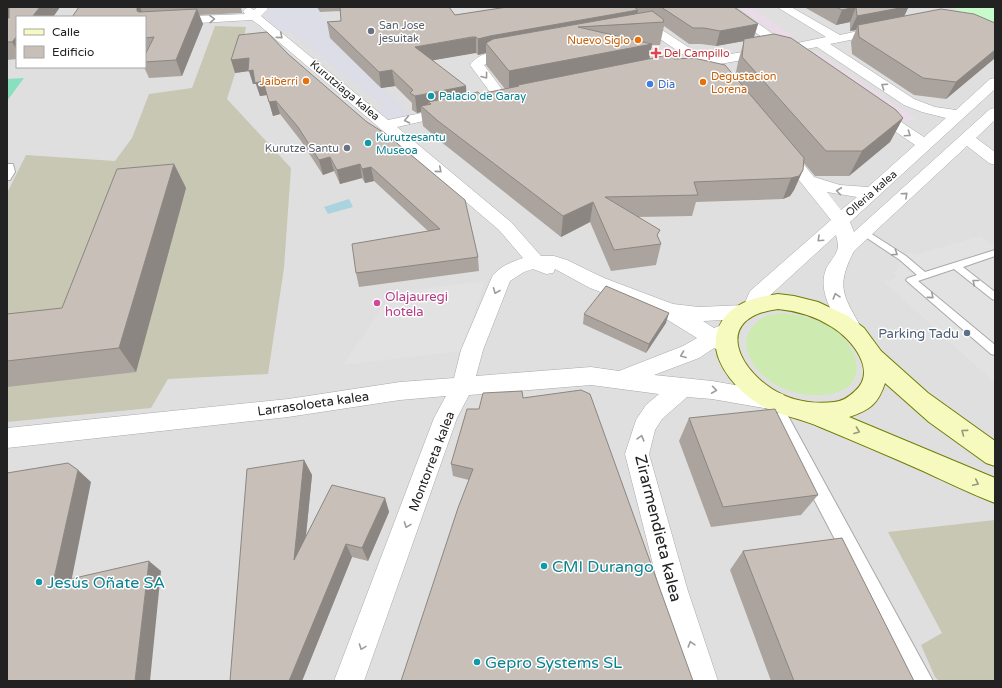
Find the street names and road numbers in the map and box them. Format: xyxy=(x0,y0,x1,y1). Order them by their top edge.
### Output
street label: Kurutziaga kalea xyxy=(307,58,382,123)
street label: Olleria kalea xyxy=(843,168,900,219)
street label: Larrasoloeta kalea xyxy=(256,388,370,420)
street label: Montorreta kalea xyxy=(406,409,458,514)
street label: Zirarmendieta kalea xyxy=(630,453,686,604)

